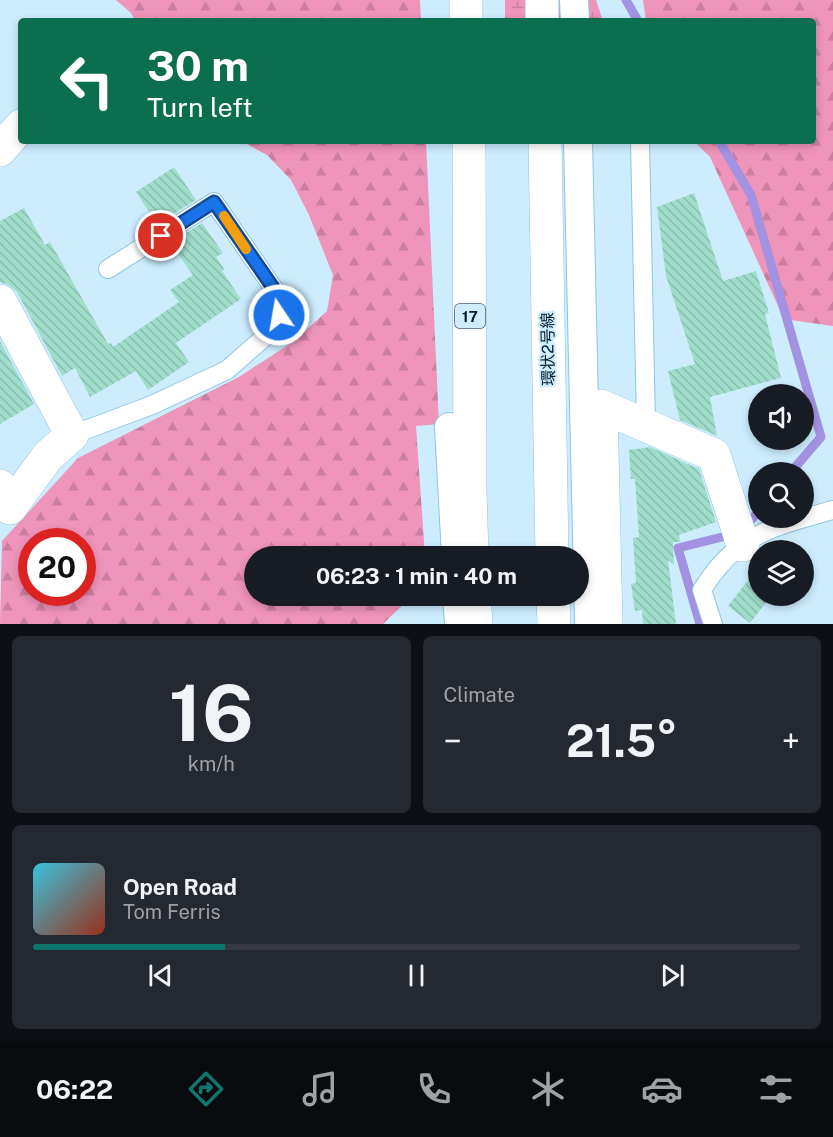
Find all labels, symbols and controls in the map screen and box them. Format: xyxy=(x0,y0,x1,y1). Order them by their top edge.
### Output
text: 30 m xyxy=(147,41,249,90)
icon: left xyxy=(48,42,126,120)
text: Turn left xyxy=(147,91,253,123)
pin xyxy=(135,210,186,261)
icon: arrive xyxy=(144,219,177,252)
position arrow xyxy=(247,283,311,347)
road number: 17 xyxy=(455,304,485,328)
street label: 環状2号線 xyxy=(538,312,558,386)
map controls xyxy=(748,384,814,606)
button: sound xyxy=(748,384,814,450)
button: search xyxy=(748,462,814,528)
speed limit sign: 20 xyxy=(18,528,96,606)
button: layers xyxy=(748,540,814,606)
text: 06:23 · 1 min · 40 m xyxy=(316,563,517,589)
text: 16 xyxy=(169,667,254,759)
text: Climate xyxy=(444,683,515,707)
text: 21.5° xyxy=(566,714,678,767)
text: − xyxy=(444,722,462,760)
text: + xyxy=(782,722,800,760)
text: km/h xyxy=(188,752,235,776)
text: Open Road xyxy=(123,874,237,900)
text: Tom Ferris xyxy=(123,900,221,924)
icon: previous xyxy=(144,959,177,992)
icon: pause xyxy=(400,959,433,992)
icon: next xyxy=(656,959,689,992)
icon: directions xyxy=(185,1068,227,1110)
icon: music xyxy=(299,1068,341,1110)
icon: phone xyxy=(413,1068,455,1110)
icon: climate xyxy=(527,1068,569,1110)
icon: car xyxy=(641,1068,683,1110)
icon: filters xyxy=(755,1068,797,1110)
text: 06:22 xyxy=(36,1073,113,1105)

